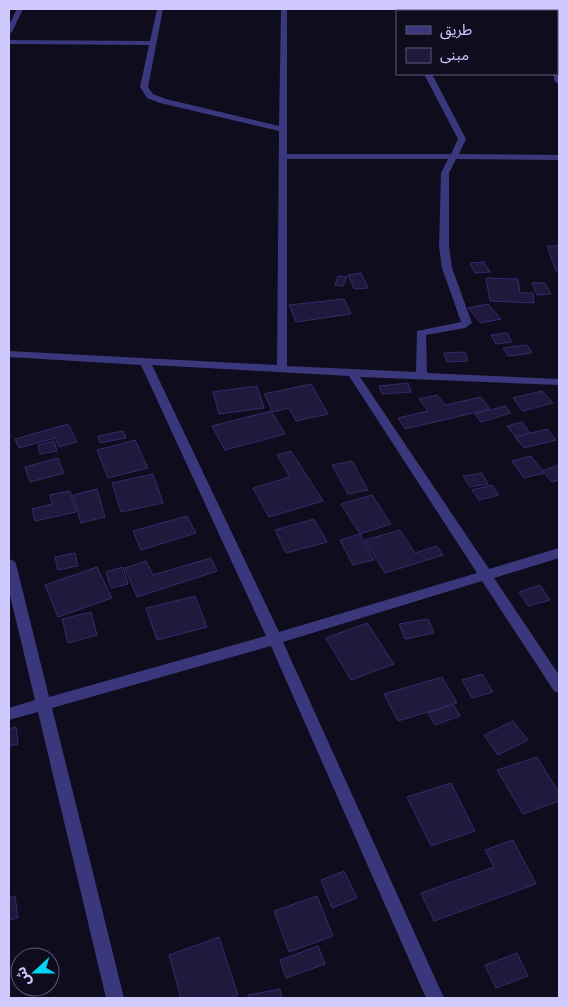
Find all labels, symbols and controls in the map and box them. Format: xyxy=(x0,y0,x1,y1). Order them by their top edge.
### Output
legend xyxy=(396,10,558,75)
text: طريق xyxy=(440,22,472,41)
text: مبنى xyxy=(440,47,469,66)
north arrow xyxy=(10,947,60,997)
text: ش xyxy=(13,964,36,988)

